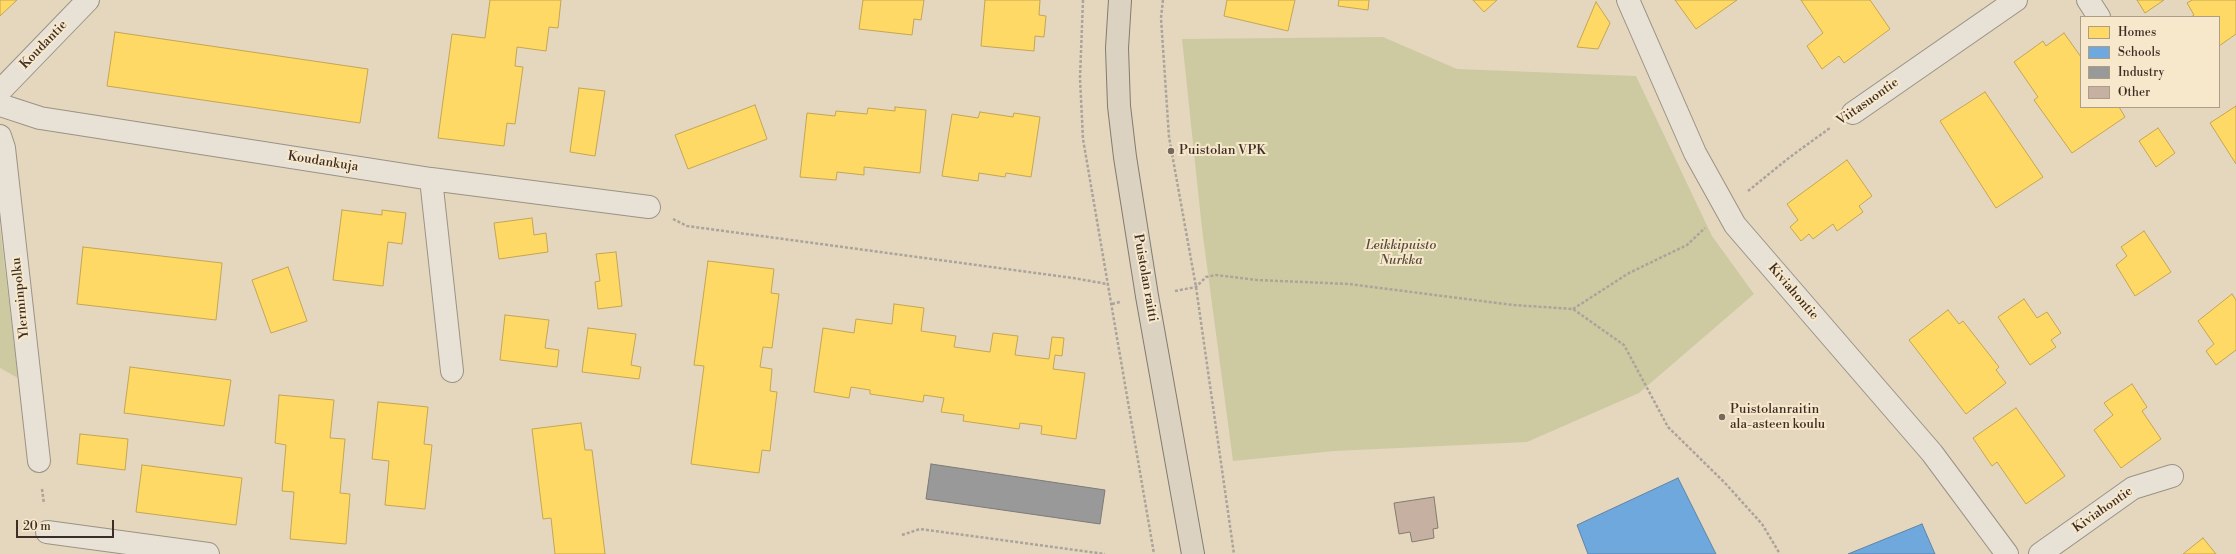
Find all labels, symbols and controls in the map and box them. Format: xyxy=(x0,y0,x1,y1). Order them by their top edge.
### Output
legend xyxy=(2080,16,2220,108)
street label: Koudantie xyxy=(17,18,71,72)
text: Homes xyxy=(2118,25,2156,40)
text: Schools xyxy=(2118,45,2160,60)
text: Industry xyxy=(2118,65,2164,80)
street label: Viitasuontie xyxy=(1834,75,1902,129)
text: Other xyxy=(2118,85,2150,100)
place label: Puistolan VPK xyxy=(1179,143,1266,159)
marker: Puistolan VPK xyxy=(1166,146,1176,156)
street label: Koudankuja xyxy=(287,149,359,175)
street label: Puistolan raitti xyxy=(1130,233,1160,323)
park label: Leikkipuisto Nurkka xyxy=(1366,238,1436,269)
street label: Ylerminpolku xyxy=(9,257,33,339)
street label: Kiviahontie xyxy=(1764,261,1822,323)
place label: Puistolanraitin ala-asteen koulu xyxy=(1730,402,1825,433)
marker: Puistolanraitin ala-asteen koulu xyxy=(1717,412,1727,422)
street label: Kiviahontie xyxy=(2070,484,2136,536)
scale bar xyxy=(18,512,116,538)
text: 20 m xyxy=(23,519,51,534)

